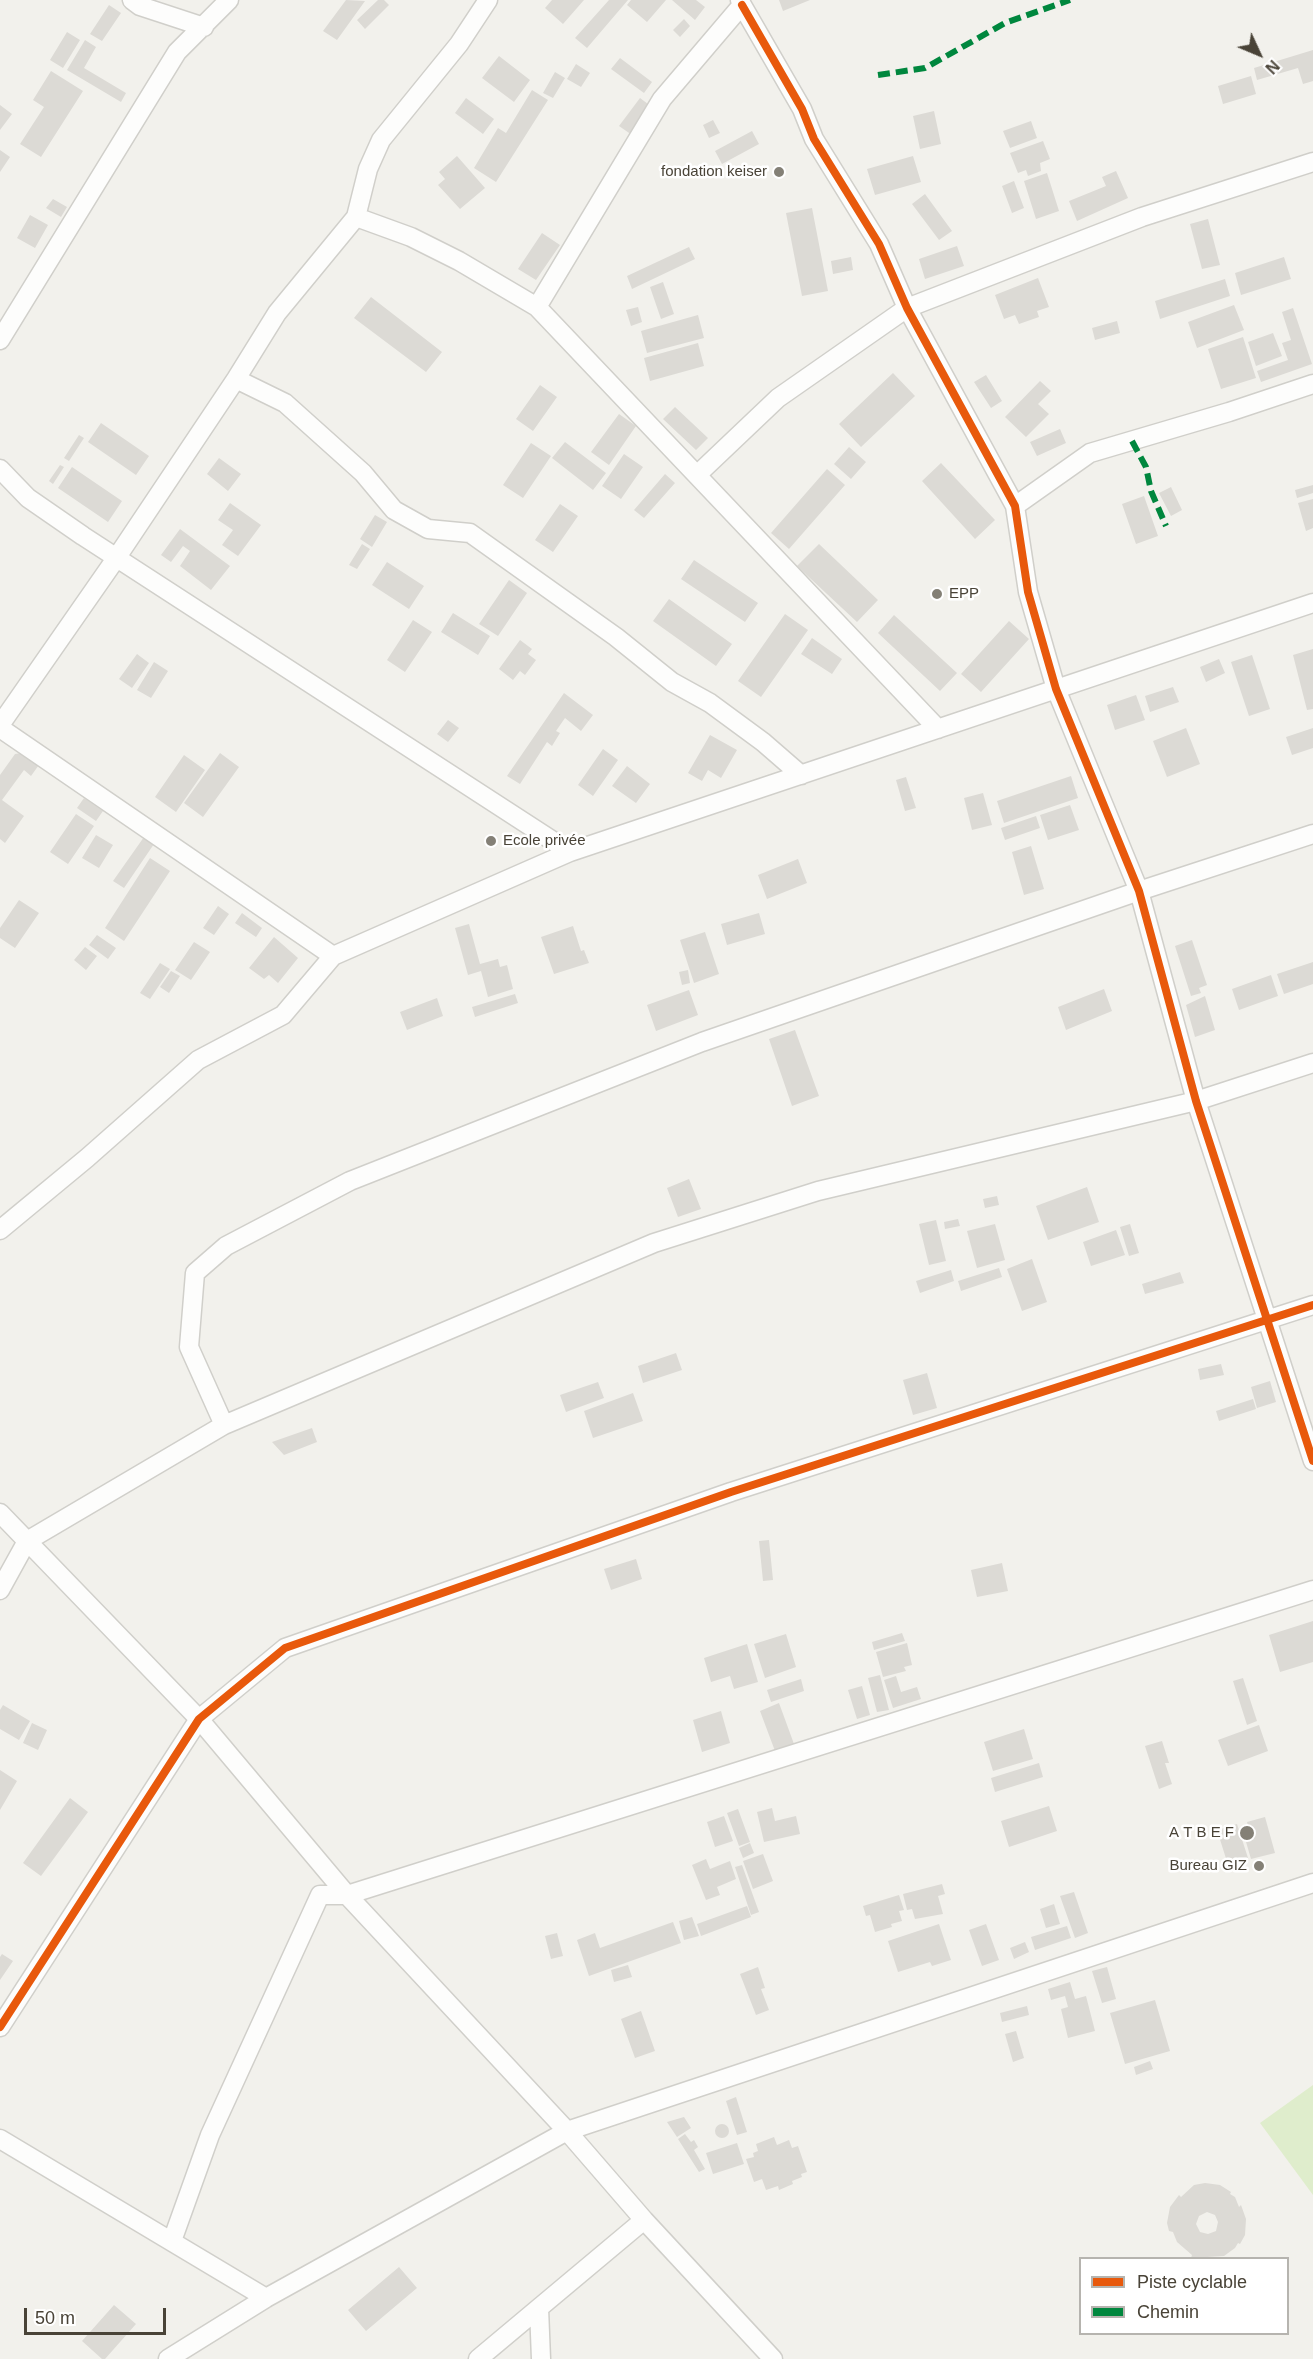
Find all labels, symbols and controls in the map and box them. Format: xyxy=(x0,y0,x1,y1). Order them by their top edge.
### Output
north arrow xyxy=(1229,24,1289,84)
text: N xyxy=(1262,57,1282,77)
place label: fondation keiser xyxy=(661,163,767,181)
marker: fondation keiser xyxy=(772,165,786,179)
place label: EPP xyxy=(949,585,979,603)
marker: EPP xyxy=(930,587,944,601)
place label: Ecole privée xyxy=(503,832,586,850)
marker: Ecole privée xyxy=(484,834,498,848)
place label: A T B E F xyxy=(1169,1824,1234,1842)
marker: A T B E F xyxy=(1238,1824,1256,1842)
place label: Bureau GIZ xyxy=(1169,1857,1247,1875)
marker: Bureau GIZ xyxy=(1252,1859,1266,1873)
legend xyxy=(1079,2257,1289,2335)
text: Piste cyclable xyxy=(1137,2272,1247,2292)
scale bar xyxy=(27,2296,170,2334)
text: Chemin xyxy=(1137,2302,1199,2322)
text: 50 m xyxy=(35,2308,75,2328)

